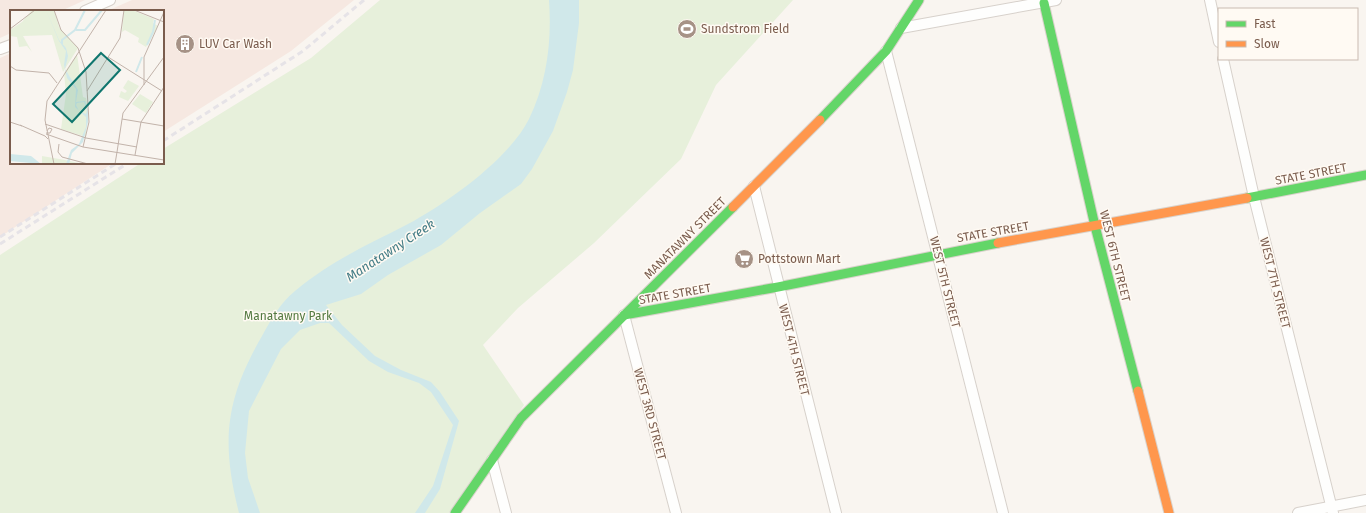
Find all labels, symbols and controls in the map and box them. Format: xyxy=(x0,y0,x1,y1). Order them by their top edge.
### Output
legend xyxy=(1218,8,1358,60)
inset map xyxy=(10,10,164,164)
text: Fast xyxy=(1254,17,1276,31)
sports icon: Sundstrom Field xyxy=(676,18,698,40)
place label: Sundstrom Field xyxy=(701,22,789,36)
building icon: LUV Car Wash xyxy=(174,33,196,55)
place label: LUV Car Wash xyxy=(199,37,272,51)
text: Slow xyxy=(1254,37,1280,51)
street label: STATE STREET xyxy=(1274,160,1349,188)
street label: MANATAWNY STREET xyxy=(641,194,729,282)
street label: WEST 6TH STREET xyxy=(1097,209,1133,304)
water label: Manatawny Creek xyxy=(343,216,437,285)
street label: STATE STREET xyxy=(956,219,1031,245)
street label: WEST 5TH STREET xyxy=(927,235,963,330)
street label: WEST 7TH STREET xyxy=(1257,236,1293,331)
supermarket icon: Pottstown Mart xyxy=(733,248,755,270)
place label: Pottstown Mart xyxy=(758,252,841,266)
street label: STATE STREET xyxy=(638,281,713,307)
street label: WEST 4TH STREET xyxy=(776,303,812,398)
park label: Manatawny Park xyxy=(244,309,333,323)
street label: WEST 3RD STREET xyxy=(631,366,669,462)

